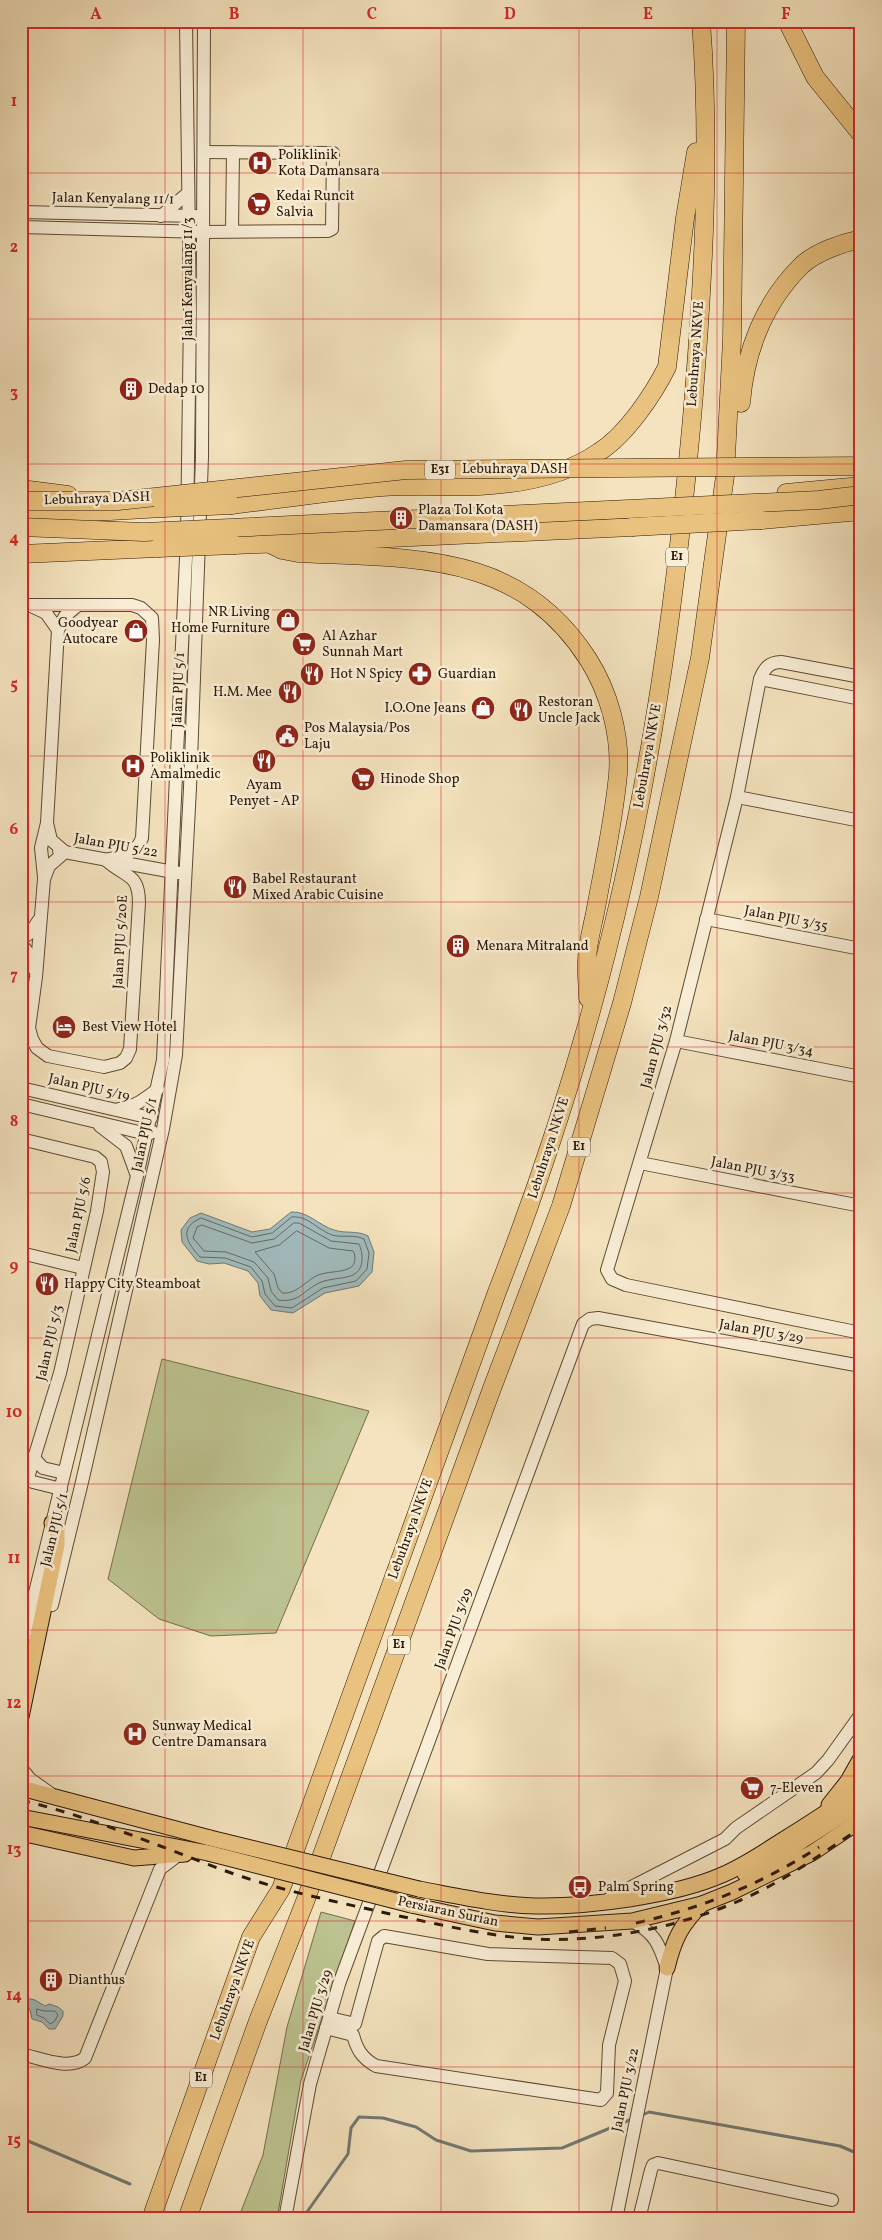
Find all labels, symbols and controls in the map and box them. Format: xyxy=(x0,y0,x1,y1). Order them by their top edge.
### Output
text: A xyxy=(90,4,102,26)
text: B xyxy=(229,4,240,26)
text: C xyxy=(367,4,377,26)
text: D xyxy=(504,4,516,26)
text: E xyxy=(643,4,653,26)
text: F xyxy=(781,4,791,26)
text: 1 xyxy=(11,91,17,113)
place label: Poliklinik Kota Damansara xyxy=(278,146,380,181)
hospital icon: Poliklinik Kota Damansara xyxy=(247,150,273,176)
place label: Kedai Runcit Salvia xyxy=(276,187,355,222)
street label: Jalan Kenyalang 11/1 xyxy=(52,188,174,210)
supermarket icon: Kedai Runcit Salvia xyxy=(246,191,272,217)
street label: Jalan Kenyalang 11/3 xyxy=(179,217,198,341)
text: 2 xyxy=(10,237,18,259)
street label: Lebuhraya NKVE xyxy=(683,301,709,407)
building icon: Dedap 10 xyxy=(118,376,144,402)
place label: Dedap 10 xyxy=(148,380,204,399)
text: 3 xyxy=(10,382,18,404)
road number: E31 xyxy=(425,460,455,480)
street label: Lebuhraya DASH xyxy=(462,460,568,479)
street label: Lebuhraya DASH xyxy=(44,488,150,510)
place label: Plaza Tol Kota Damansara (DASH) xyxy=(418,501,538,536)
building icon: Plaza Tol Kota Damansara (DASH) xyxy=(388,505,414,531)
text: 4 xyxy=(9,528,19,550)
road number: E1 xyxy=(666,548,688,566)
place label: NR Living Home Furniture xyxy=(171,603,270,638)
shop icon: NR Living Home Furniture xyxy=(275,607,301,633)
place label: Goodyear Autocare xyxy=(58,614,118,649)
shop icon: Goodyear Autocare xyxy=(123,618,149,644)
place label: Al Azhar Sunnah Mart xyxy=(322,627,403,662)
supermarket icon: Al Azhar Sunnah Mart xyxy=(291,631,317,657)
street label: Jalan PJU 5/1 xyxy=(168,652,190,728)
restaurant icon: Hot N Spicy xyxy=(299,661,325,687)
pharmacy icon: Guardian xyxy=(407,661,433,687)
place label: Hot N Spicy xyxy=(330,665,403,684)
place label: Guardian xyxy=(438,665,496,684)
text: 5 xyxy=(10,674,18,696)
restaurant icon: H.M. Mee xyxy=(277,679,303,705)
place label: H.M. Mee xyxy=(213,683,272,702)
place label: Restoran Uncle Jack xyxy=(538,693,601,728)
shop icon: I.O.One Jeans xyxy=(470,695,496,721)
restaurant icon: Restoran Uncle Jack xyxy=(508,697,534,723)
place label: I.O.One Jeans xyxy=(384,699,466,718)
street label: Lebuhraya NKVE xyxy=(629,702,667,810)
place label: Pos Malaysia/Pos Laju xyxy=(304,719,410,754)
public building icon: Pos Malaysia/Pos Laju xyxy=(274,723,300,749)
restaurant icon: Ayam Penyet - AP xyxy=(251,748,277,774)
place label: Poliklinik Amalmedic xyxy=(150,749,221,784)
hospital icon: Poliklinik Amalmedic xyxy=(120,753,146,779)
supermarket icon: Hinode Shop xyxy=(350,766,376,792)
place label: Hinode Shop xyxy=(380,770,459,789)
place label: Ayam Penyet - AP xyxy=(229,776,299,811)
text: 6 xyxy=(10,819,19,841)
street label: Jalan PJU 5/22 xyxy=(72,829,160,863)
place label: Babel Restaurant Mixed Arabic Cuisine xyxy=(252,870,384,905)
restaurant icon: Babel Restaurant Mixed Arabic Cuisine xyxy=(222,874,248,900)
street label: Jalan PJU 5/20E xyxy=(109,894,133,990)
street label: Jalan PJU 3/35 xyxy=(743,902,829,936)
building icon: Menara Mitraland xyxy=(445,933,471,959)
place label: Menara Mitraland xyxy=(476,937,589,956)
text: 7 xyxy=(10,965,18,987)
street label: Jalan PJU 3/32 xyxy=(637,1003,677,1091)
hotel icon: Best View Hotel xyxy=(51,1014,77,1040)
place label: Best View Hotel xyxy=(82,1018,177,1037)
street label: Jalan PJU 3/34 xyxy=(727,1026,815,1062)
street label: Jalan PJU 5/19 xyxy=(46,1069,132,1107)
street label: Lebuhraya NKVE xyxy=(524,1095,574,1201)
street label: Jalan PJU 5/1 xyxy=(128,1096,162,1174)
text: 8 xyxy=(10,1111,18,1133)
road number: E1 xyxy=(568,1138,590,1156)
street label: Jalan PJU 3/33 xyxy=(709,1153,797,1187)
street label: Jalan PJU 5/6 xyxy=(62,1175,96,1255)
text: 9 xyxy=(10,1256,19,1278)
restaurant icon: Happy City Steamboat xyxy=(34,1271,60,1297)
place label: Happy City Steamboat xyxy=(64,1275,201,1294)
street label: Jalan PJU 5/3 xyxy=(32,1303,68,1383)
street label: Jalan PJU 3/29 xyxy=(717,1315,805,1349)
text: 10 xyxy=(6,1402,22,1424)
street label: Lebuhraya NKVE xyxy=(384,1476,438,1582)
street label: Jalan PJU 5/1 xyxy=(37,1491,73,1569)
text: 11 xyxy=(8,1548,20,1570)
street label: Jalan PJU 3/29 xyxy=(431,1586,477,1672)
road number: E1 xyxy=(388,1636,410,1654)
text: 12 xyxy=(7,1693,21,1715)
place label: Sunway Medical Centre Damansara xyxy=(152,1717,267,1752)
hospital icon: Sunway Medical Centre Damansara xyxy=(122,1721,148,1747)
supermarket icon: 7-Eleven xyxy=(739,1775,765,1801)
place label: 7-Eleven xyxy=(770,1779,823,1798)
text: 13 xyxy=(7,1839,21,1861)
bus stop icon: Palm Spring xyxy=(567,1874,593,1900)
place label: Palm Spring xyxy=(598,1878,674,1897)
street label: Persiaran Surian xyxy=(396,1892,500,1932)
street label: Lebuhraya NKVE xyxy=(206,1937,260,2043)
building icon: Dianthus xyxy=(38,1967,64,1993)
street label: Jalan PJU 3/29 xyxy=(294,1968,338,2054)
place label: Dianthus xyxy=(68,1971,125,1990)
text: 14 xyxy=(6,1985,22,2007)
street label: Jalan PJU 3/22 xyxy=(608,2046,644,2134)
road number: E1 xyxy=(190,2068,212,2088)
text: 15 xyxy=(7,2130,21,2152)

